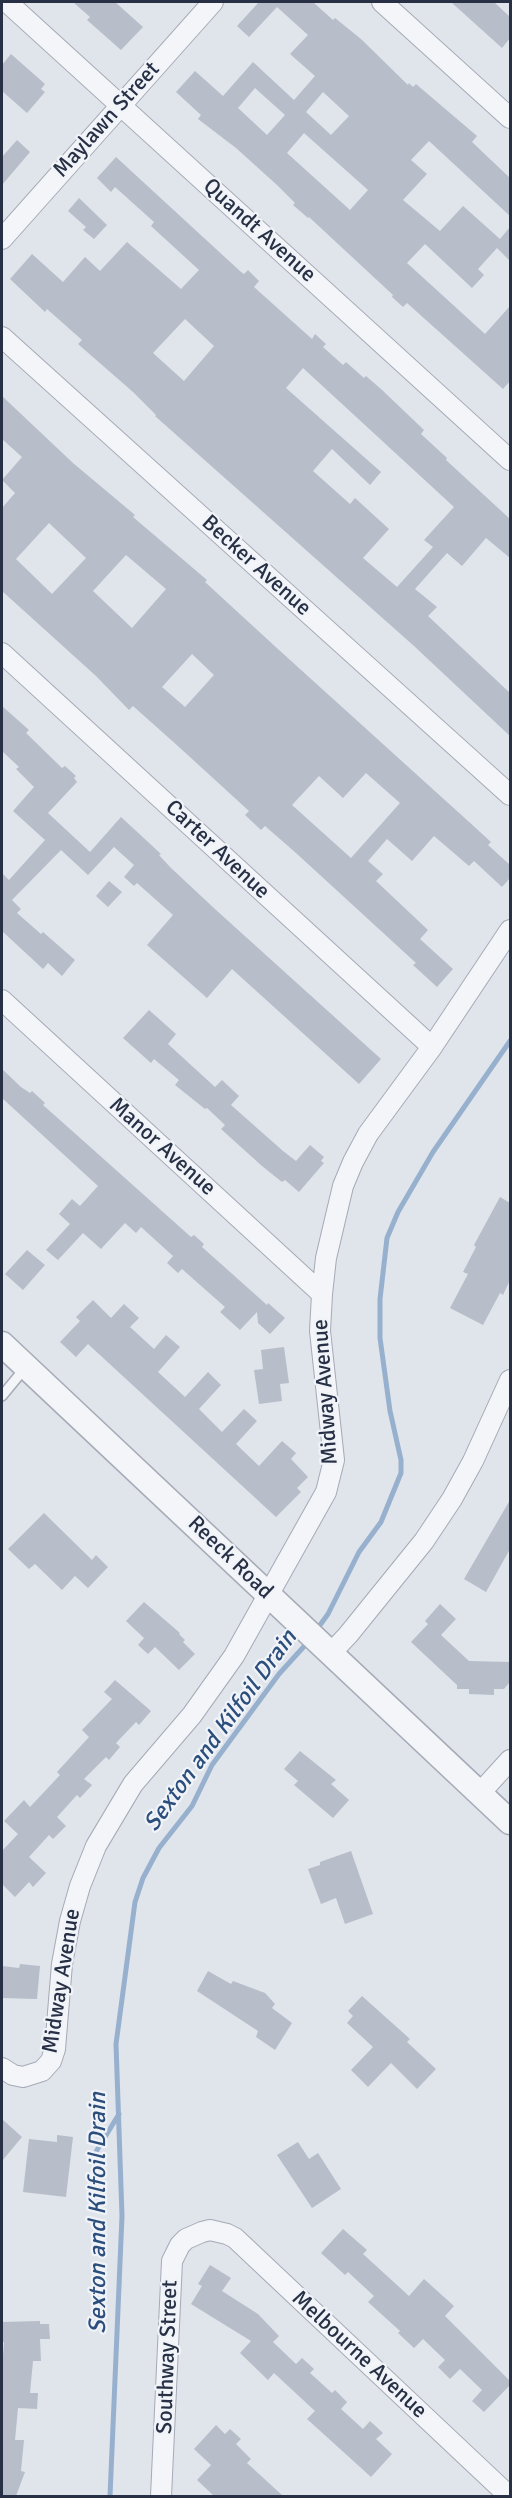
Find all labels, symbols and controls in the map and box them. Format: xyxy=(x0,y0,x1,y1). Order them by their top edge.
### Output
street label: Maylawn Street xyxy=(48,57,166,183)
street label: Quandt Avenue xyxy=(197,174,321,288)
street label: Becker Avenue xyxy=(196,510,316,622)
street label: Carter Avenue xyxy=(159,795,275,905)
street label: Manor Avenue xyxy=(103,1092,221,1202)
street label: Midway Avenue xyxy=(308,1318,344,1466)
street label: Reeck Road xyxy=(182,1511,278,1605)
water label: Sexton and Kilfoil Drain xyxy=(138,1625,304,1837)
street label: Midway Avenue xyxy=(38,1907,86,2055)
water label: Sexton and Kilfoil Drain xyxy=(85,2092,113,2334)
street label: Southway Street xyxy=(152,2280,184,2434)
street label: Melbourne Avenue xyxy=(286,2286,432,2424)

